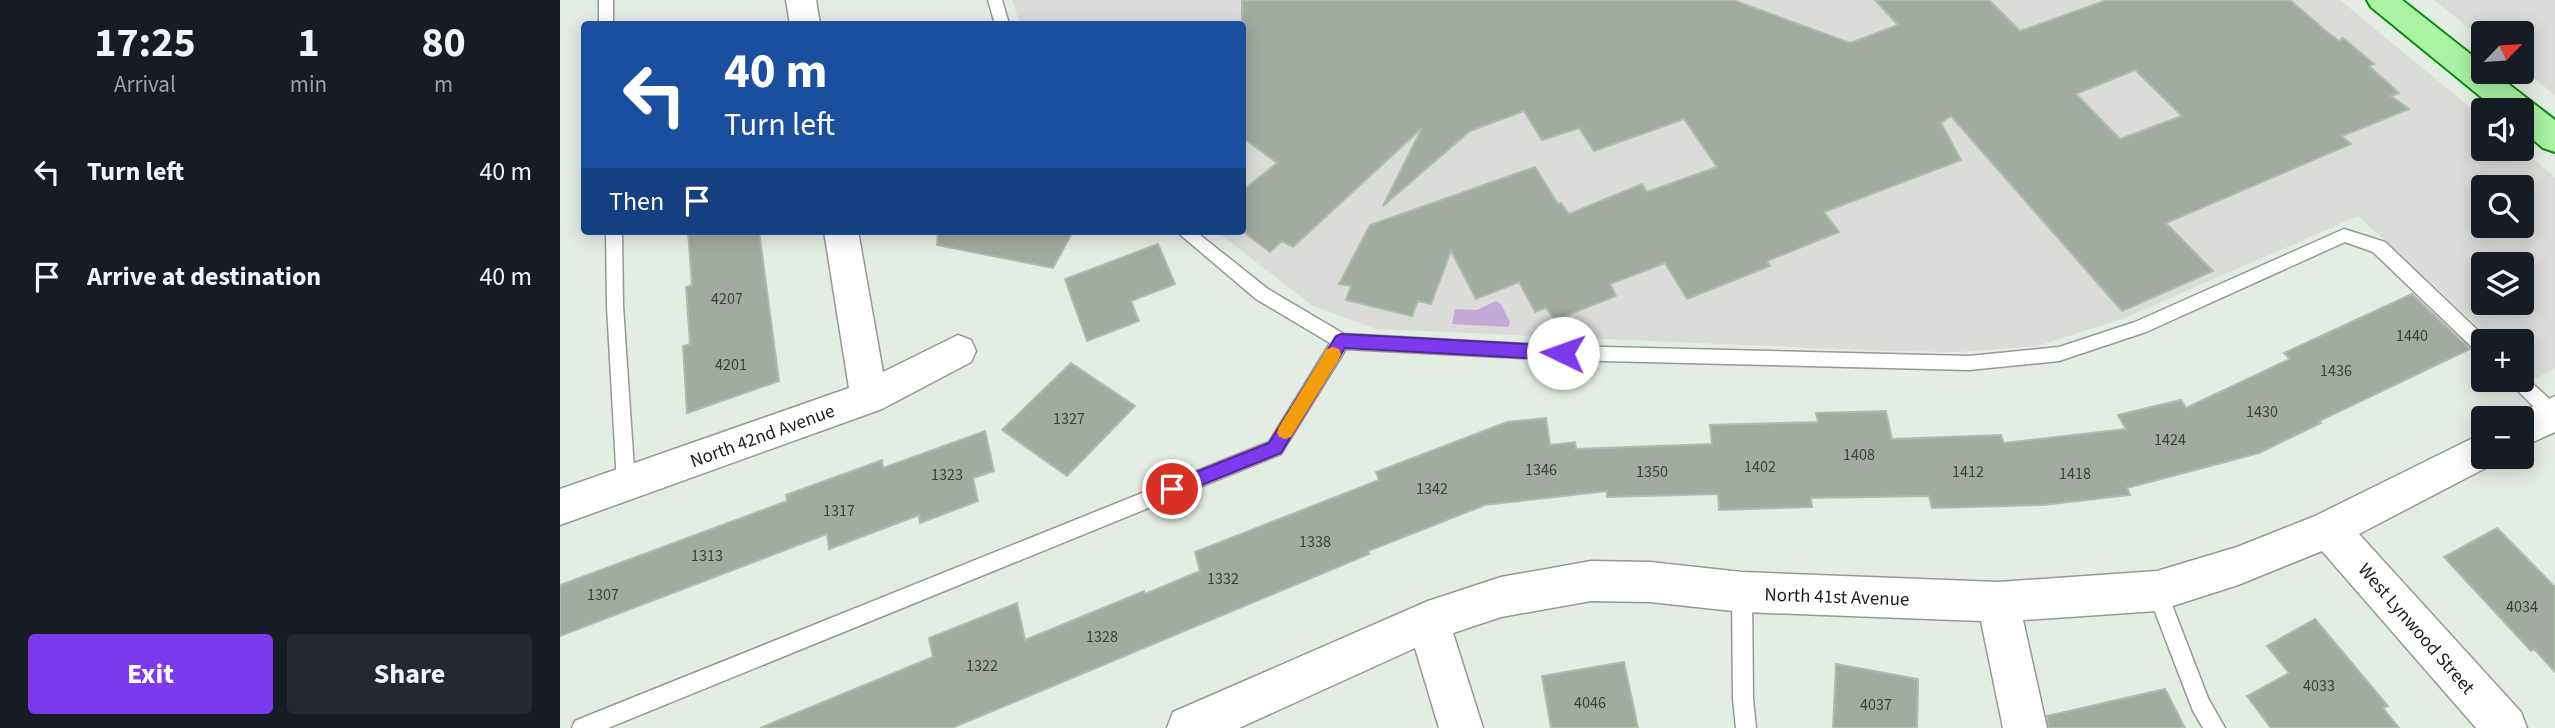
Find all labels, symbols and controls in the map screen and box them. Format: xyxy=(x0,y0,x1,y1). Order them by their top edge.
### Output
text: 17:25 xyxy=(94,13,196,73)
text: 1 xyxy=(297,13,320,73)
text: 80 xyxy=(421,13,466,73)
north arrow xyxy=(2471,21,2534,84)
map controls xyxy=(2471,21,2534,469)
text: 40 m xyxy=(724,37,828,107)
icon: left xyxy=(609,49,700,140)
text: Arrival xyxy=(114,68,176,101)
text: min xyxy=(290,68,327,101)
text: m xyxy=(434,68,453,101)
button: sound xyxy=(2471,98,2534,161)
text: Turn left xyxy=(724,102,835,148)
icon: left xyxy=(28,153,66,191)
text: Turn left xyxy=(87,153,184,190)
text: 40 m xyxy=(479,153,532,190)
button: search xyxy=(2471,175,2534,238)
icon: arrive xyxy=(678,182,716,220)
text: Then xyxy=(609,183,664,220)
button: layers xyxy=(2471,252,2534,315)
icon: arrive xyxy=(28,258,66,296)
text: Arrive at destination xyxy=(87,258,321,295)
text: 40 m xyxy=(479,258,532,295)
house number: 4207 xyxy=(711,288,743,310)
position arrow xyxy=(1526,316,1600,390)
house number: 1440 xyxy=(2396,325,2428,347)
button: + xyxy=(2471,329,2534,392)
house number: 4201 xyxy=(715,354,747,376)
house number: 1436 xyxy=(2320,360,2352,382)
street label: North 42nd Avenue xyxy=(687,398,839,475)
house number: 1430 xyxy=(2246,401,2278,423)
button: − xyxy=(2471,406,2534,469)
house number: 1327 xyxy=(1053,408,1085,430)
house number: 1424 xyxy=(2154,429,2186,451)
house number: 1408 xyxy=(1843,444,1875,466)
house number: 1402 xyxy=(1744,456,1776,478)
pin xyxy=(1142,459,1202,519)
house number: 1346 xyxy=(1525,459,1557,481)
house number: 1350 xyxy=(1636,461,1668,483)
house number: 1412 xyxy=(1952,461,1984,483)
house number: 1418 xyxy=(2059,463,2091,485)
house number: 1323 xyxy=(931,464,963,486)
icon: arrive xyxy=(1153,470,1191,508)
house number: 1342 xyxy=(1416,478,1448,500)
house number: 1317 xyxy=(823,500,855,522)
house number: 1338 xyxy=(1299,531,1331,553)
house number: 1313 xyxy=(691,545,723,567)
street label: West Lynwood Street xyxy=(2351,557,2481,701)
house number: 1332 xyxy=(1207,568,1239,590)
street label: North 41st Avenue xyxy=(1764,581,1910,614)
house number: 1307 xyxy=(587,584,619,606)
house number: 4034 xyxy=(2506,596,2538,618)
house number: 1328 xyxy=(1086,626,1118,648)
button: Exit xyxy=(28,634,273,714)
button: Share xyxy=(287,634,532,714)
house number: 1322 xyxy=(966,655,998,677)
house number: 4033 xyxy=(2303,675,2335,697)
house number: 4046 xyxy=(1574,692,1606,714)
house number: 4037 xyxy=(1860,694,1892,716)

